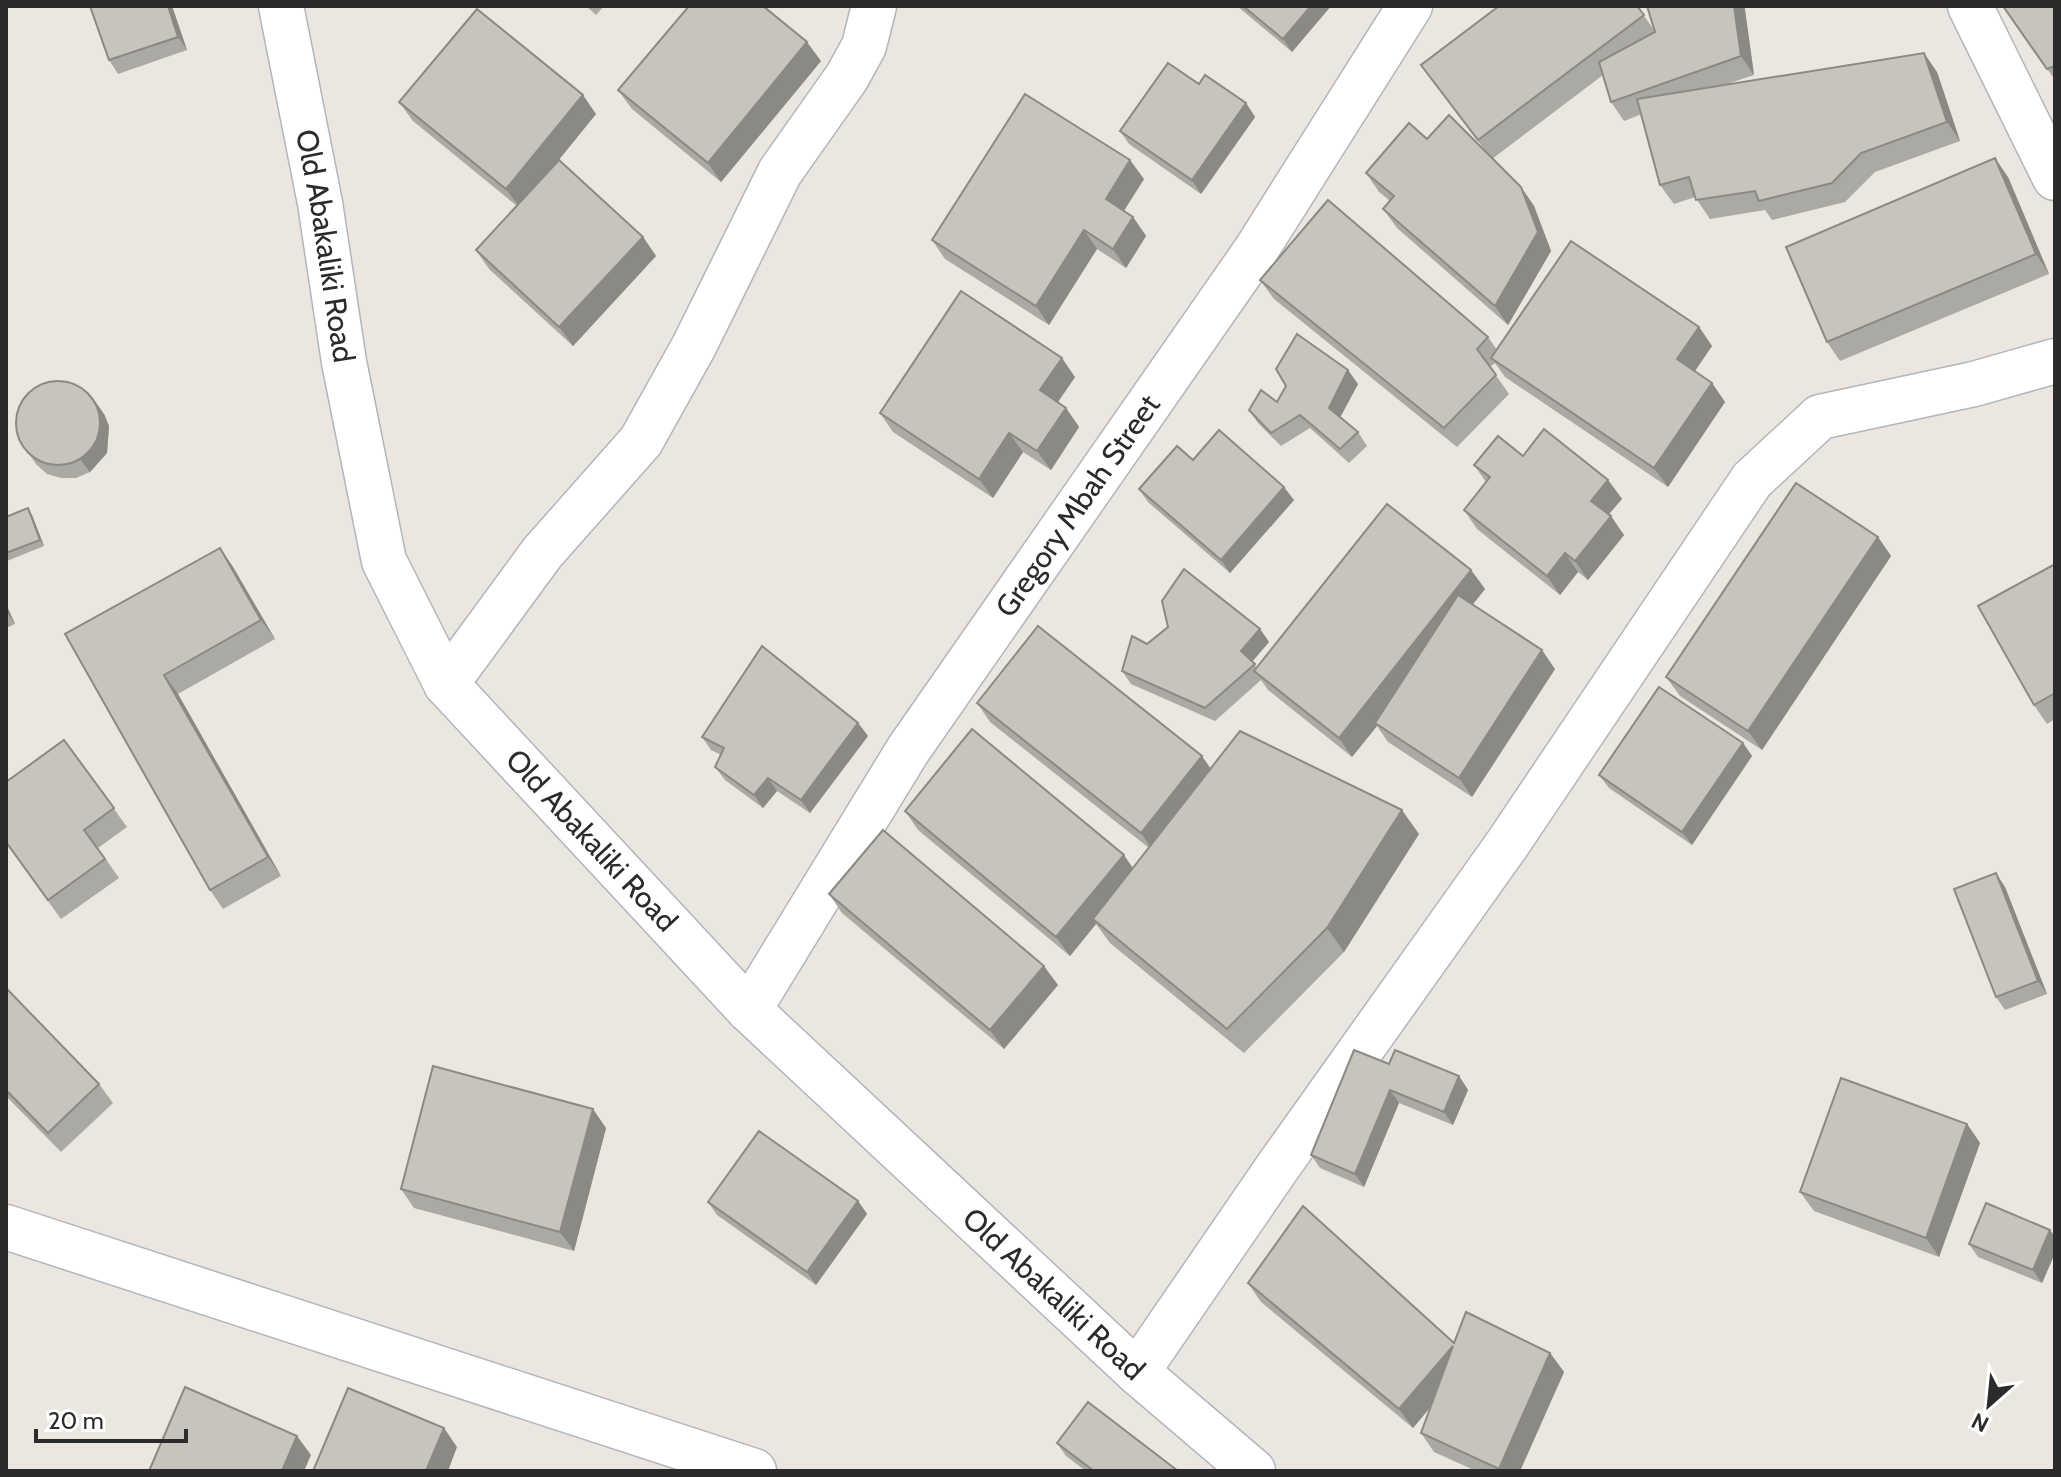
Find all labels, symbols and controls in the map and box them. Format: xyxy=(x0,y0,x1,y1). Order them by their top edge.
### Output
street label: Old Abakaliki Road xyxy=(288,126,363,365)
street label: Gregory Mbah Street xyxy=(987,387,1168,624)
street label: Old Abakaliki Road xyxy=(498,741,686,939)
street label: Old Abakaliki Road xyxy=(955,1200,1153,1388)
north arrow xyxy=(1949,1365,2029,1445)
scale bar xyxy=(36,1393,186,1443)
text: 20 m xyxy=(48,1406,104,1435)
text: N xyxy=(1967,1407,1993,1438)

